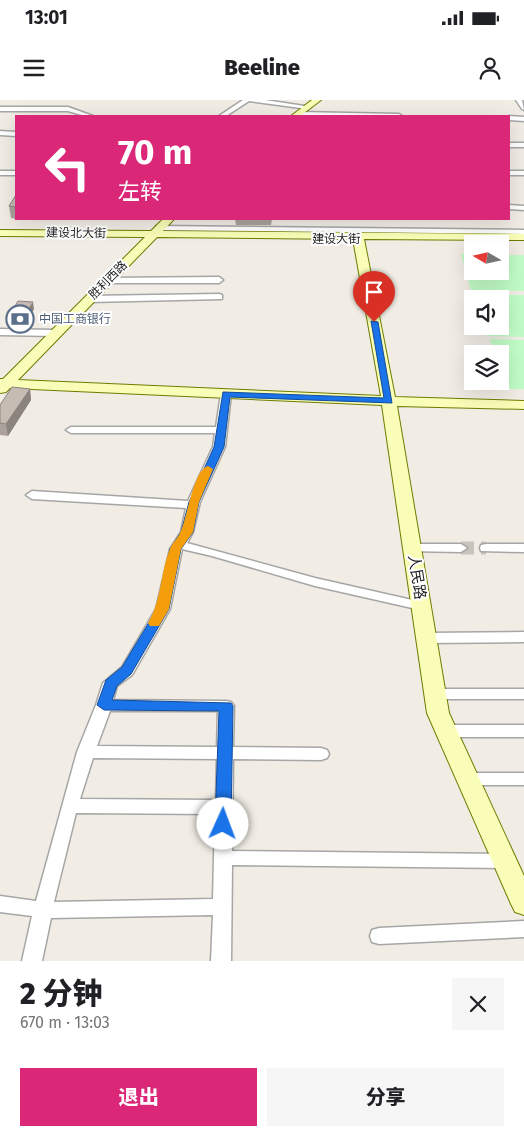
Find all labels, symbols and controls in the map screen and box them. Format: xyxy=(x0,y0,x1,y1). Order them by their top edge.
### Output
text: 13:01 xyxy=(25,6,68,29)
icon: menu xyxy=(20,54,48,82)
text: Beeline xyxy=(224,54,300,81)
icon: person xyxy=(476,54,504,82)
text: 70 m xyxy=(118,131,192,173)
icon: left xyxy=(35,135,100,200)
text: 左转 xyxy=(118,178,162,205)
street label: 建设北大街 xyxy=(46,225,106,241)
street label: 建设大街 xyxy=(312,232,360,246)
north arrow xyxy=(464,235,509,280)
map controls xyxy=(464,235,509,390)
street label: 胜利西路 xyxy=(86,258,130,302)
pin xyxy=(353,271,395,322)
icon: arrive xyxy=(360,278,388,306)
button: sound xyxy=(464,290,509,335)
bank icon: 中国工商银行 xyxy=(5,304,35,334)
place label: 中国工商银行 xyxy=(39,312,111,326)
button: layers xyxy=(464,345,509,390)
street label: 人民路 xyxy=(405,553,429,601)
position arrow xyxy=(196,797,248,849)
text: 2 分钟 xyxy=(20,976,103,1012)
button: close xyxy=(452,978,504,1030)
text: 670 m · 13:03 xyxy=(20,1013,110,1032)
button: 退出 xyxy=(20,1068,257,1126)
button: 分享 xyxy=(267,1068,504,1126)

